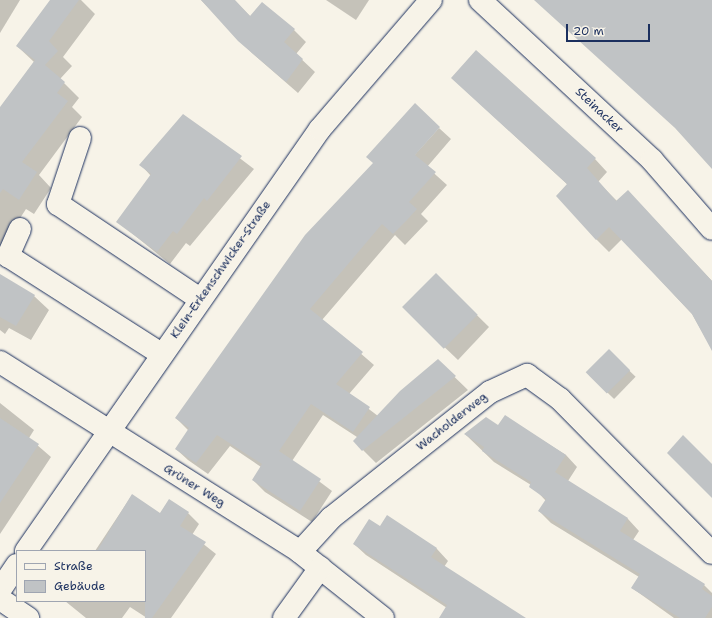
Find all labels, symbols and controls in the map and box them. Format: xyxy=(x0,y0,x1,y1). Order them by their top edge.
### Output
scale bar xyxy=(568,16,652,42)
text: 20 m xyxy=(573,23,604,39)
street label: Steinacker xyxy=(572,85,626,137)
street label: Klein-Erkenschwicker-Straße xyxy=(168,198,274,342)
street label: Wacholderweg xyxy=(414,390,490,454)
street label: Grüner Weg xyxy=(161,461,227,511)
legend xyxy=(16,550,146,602)
text: Straße xyxy=(54,558,93,574)
text: Gebäude xyxy=(54,578,105,594)

